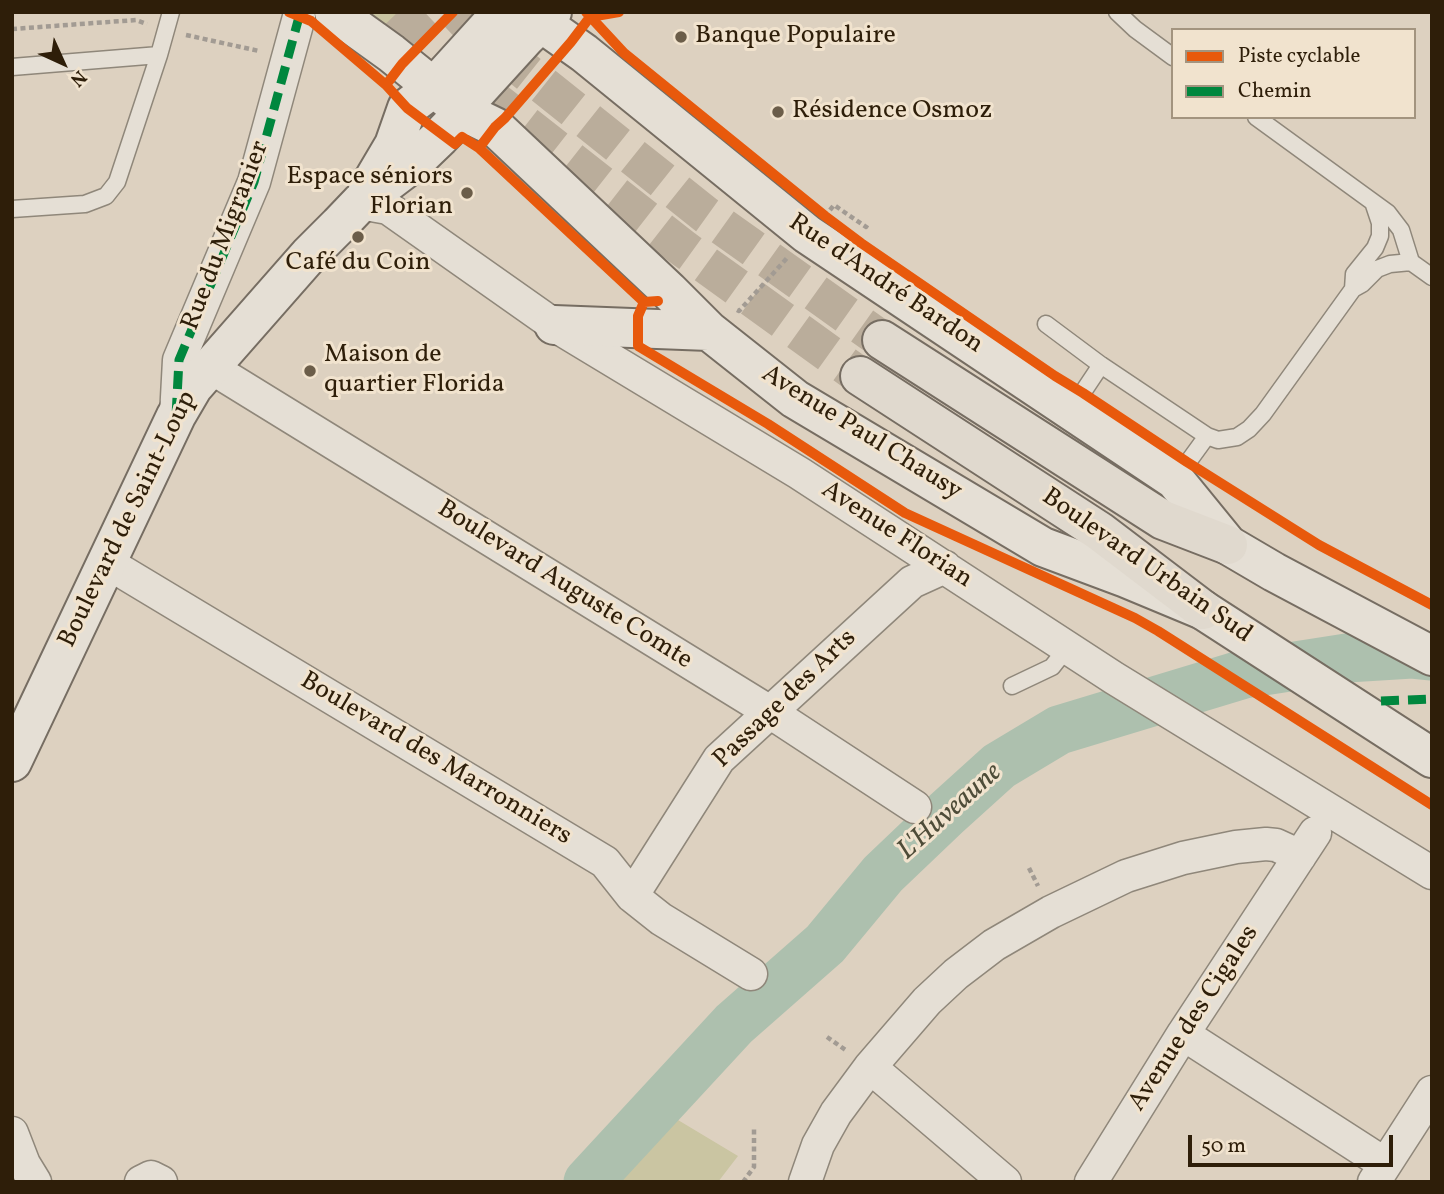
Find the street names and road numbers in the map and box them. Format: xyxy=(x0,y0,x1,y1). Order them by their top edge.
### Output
street label: Rue du Migranier xyxy=(177,137,277,335)
street label: Rue d'André Bardon xyxy=(782,208,988,362)
street label: Avenue Paul Chausy xyxy=(755,360,967,508)
street label: Boulevard de Saint-Loup xyxy=(53,387,205,653)
street label: Avenue Florian xyxy=(815,476,977,596)
street label: Boulevard Urbain Sud xyxy=(1035,483,1257,651)
street label: Boulevard Auguste Comte xyxy=(431,495,697,677)
street label: Passage des Arts xyxy=(708,624,864,776)
street label: Boulevard des Marronniers xyxy=(294,666,576,854)
street label: Avenue des Cigales xyxy=(1123,920,1267,1118)

